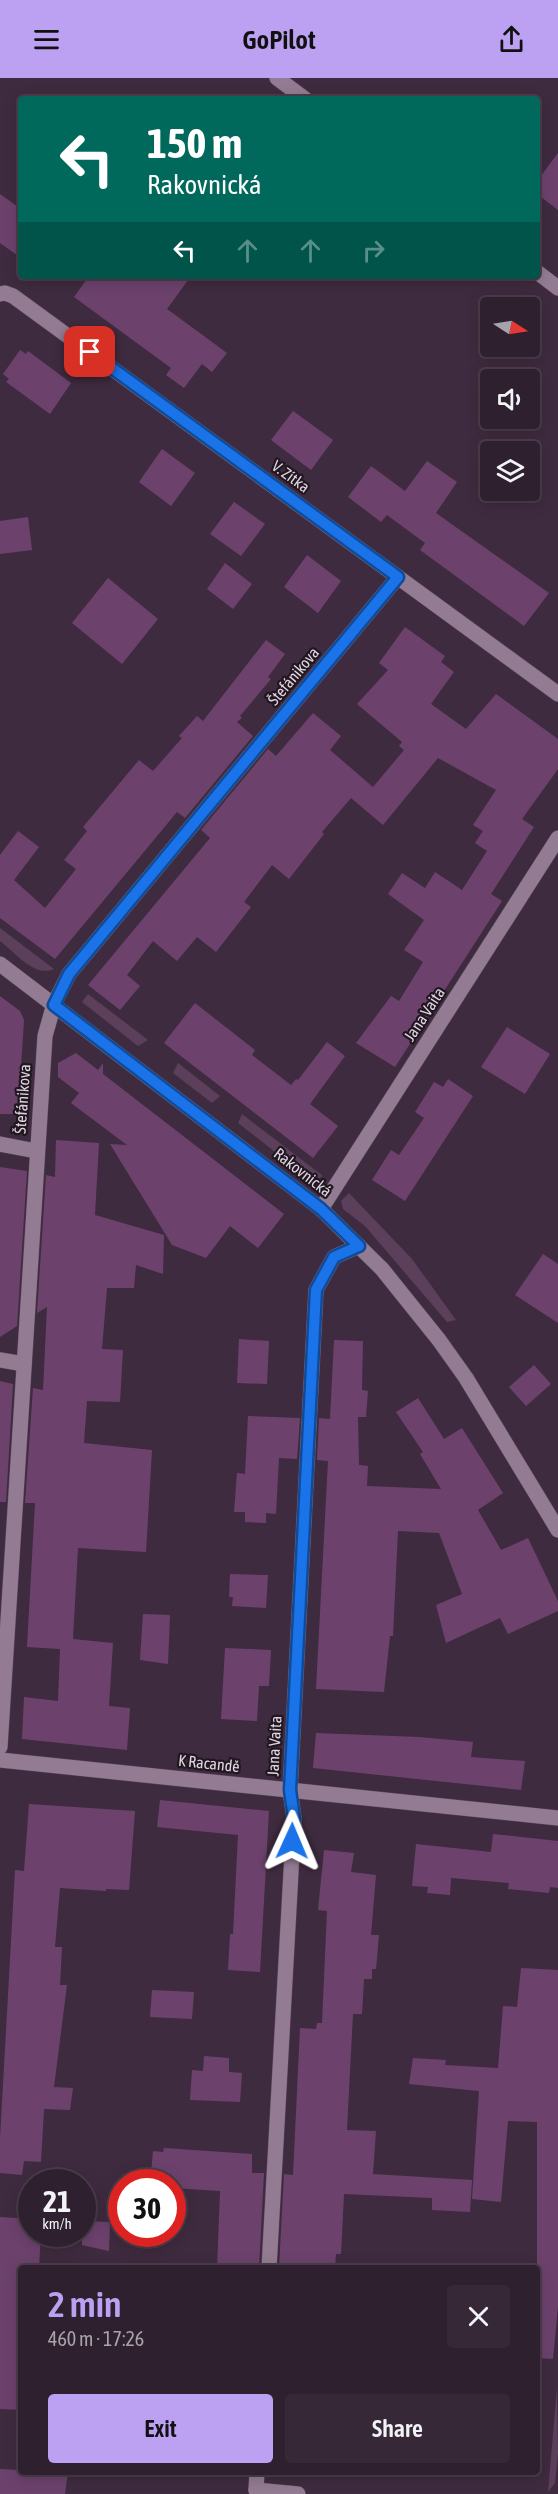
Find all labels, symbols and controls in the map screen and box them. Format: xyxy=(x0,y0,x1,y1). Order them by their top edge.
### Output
icon: menu xyxy=(30,23,63,56)
icon: share xyxy=(495,23,528,56)
text: GoPilot xyxy=(242,24,316,55)
text: 150 m xyxy=(147,119,242,167)
icon: left xyxy=(48,120,126,198)
text: Rakovnická xyxy=(147,169,262,200)
icon: left xyxy=(168,234,201,267)
icon: ahead xyxy=(231,234,264,267)
icon: ahead xyxy=(294,234,327,267)
icon: right xyxy=(357,234,390,267)
north arrow xyxy=(480,297,540,357)
map controls xyxy=(480,297,540,501)
pin xyxy=(64,326,115,377)
icon: arrive xyxy=(73,335,106,368)
button: sound xyxy=(480,369,540,429)
button: layers xyxy=(480,441,540,501)
street label: V. Zítka xyxy=(269,456,313,496)
street label: Štefánikova xyxy=(264,644,322,708)
street label: Jana Vaita xyxy=(400,984,448,1044)
street label: Štefánikova xyxy=(11,1064,33,1134)
street label: Rakovnická xyxy=(271,1144,335,1200)
street label: Jana Vaita xyxy=(263,1715,285,1777)
street label: K Racandě xyxy=(178,1751,240,1775)
position arrow xyxy=(260,1809,324,1873)
speed limit sign: 30 xyxy=(108,2169,186,2247)
text: 21 xyxy=(43,2184,71,2218)
text: km/h xyxy=(42,2215,72,2232)
text: 2 min xyxy=(48,2283,122,2325)
button: close xyxy=(447,2285,510,2348)
text: 460 m · 17:26 xyxy=(48,2327,144,2350)
button: Exit xyxy=(48,2394,273,2463)
button: Share xyxy=(285,2394,510,2463)

